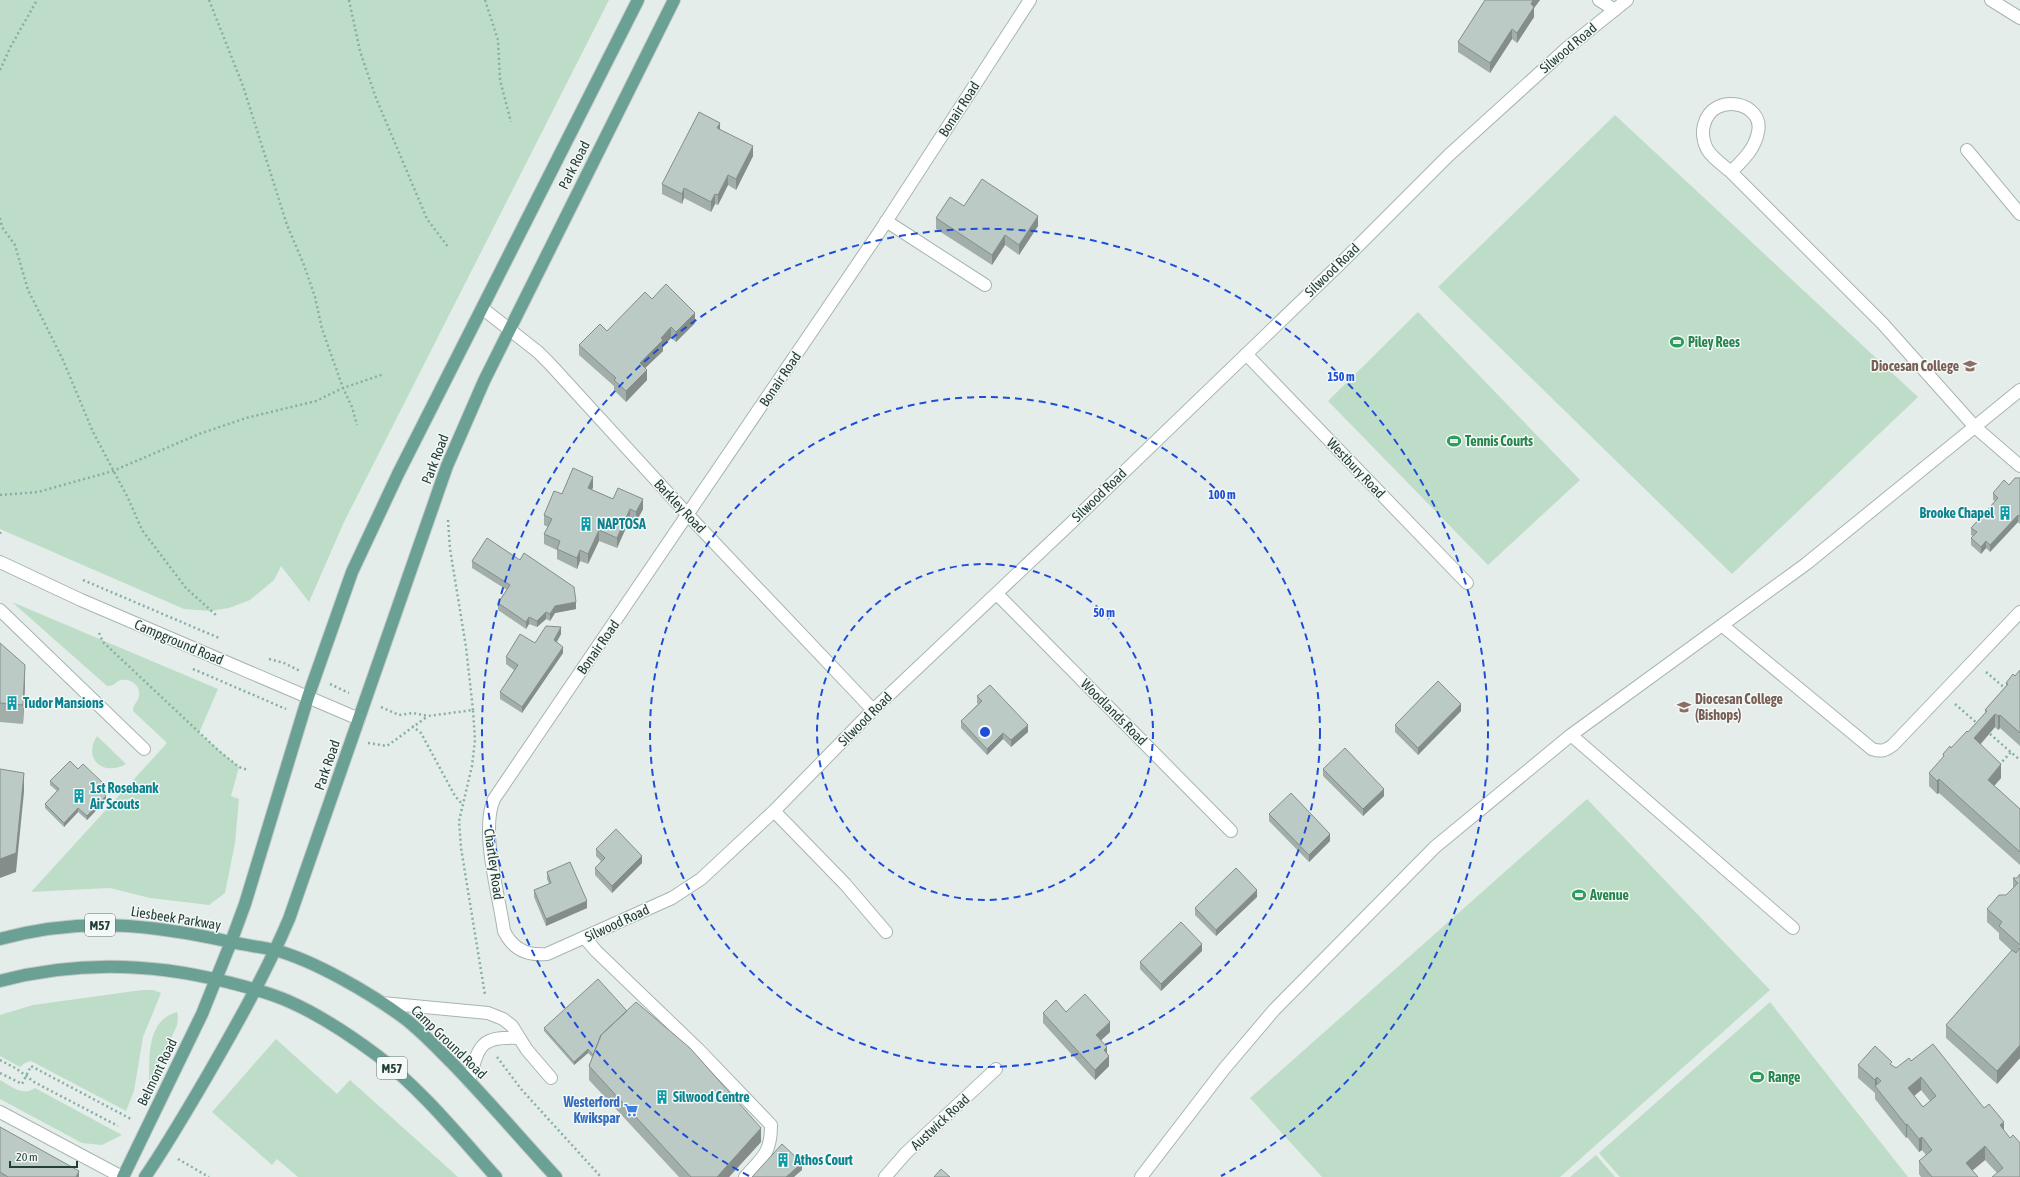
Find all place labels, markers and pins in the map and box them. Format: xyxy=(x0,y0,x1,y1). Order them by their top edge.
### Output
sports icon: Piley Rees xyxy=(1669,334,1685,350)
place label: Piley Rees xyxy=(1688,334,1740,350)
place label: Diocesan College xyxy=(1871,358,1959,374)
school or university icon: Diocesan College xyxy=(1962,358,1978,374)
sports icon: Tennis Courts xyxy=(1446,433,1462,449)
place label: Tennis Courts xyxy=(1465,433,1533,449)
place label: Brooke Chapel xyxy=(1920,505,1994,521)
building icon: Brooke Chapel xyxy=(1997,505,2013,521)
building icon: NAPTOSA xyxy=(578,516,594,532)
place label: NAPTOSA xyxy=(597,516,646,532)
place label: Diocesan College (Bishops) xyxy=(1695,691,1783,723)
building icon: Tudor Mansions xyxy=(4,695,20,711)
place label: Tudor Mansions xyxy=(23,695,104,711)
school or university icon: Diocesan College (Bishops) xyxy=(1676,699,1692,715)
centre of rings xyxy=(978,725,992,739)
place label: 1st Rosebank Air Scouts xyxy=(89,780,159,812)
building icon: 1st Rosebank Air Scouts xyxy=(71,788,87,804)
sports icon: Avenue xyxy=(1571,887,1587,903)
place label: Avenue xyxy=(1589,887,1629,903)
sports icon: Range xyxy=(1749,1069,1765,1085)
place label: Range xyxy=(1768,1069,1800,1085)
building icon: Silwood Centre xyxy=(654,1089,670,1105)
place label: Silwood Centre xyxy=(673,1089,750,1105)
place label: Westerford Kwikspar xyxy=(563,1094,621,1126)
supermarket icon: Westerford Kwikspar xyxy=(623,1102,639,1118)
building icon: Athos Court xyxy=(775,1152,791,1168)
place label: Athos Court xyxy=(793,1152,853,1168)

